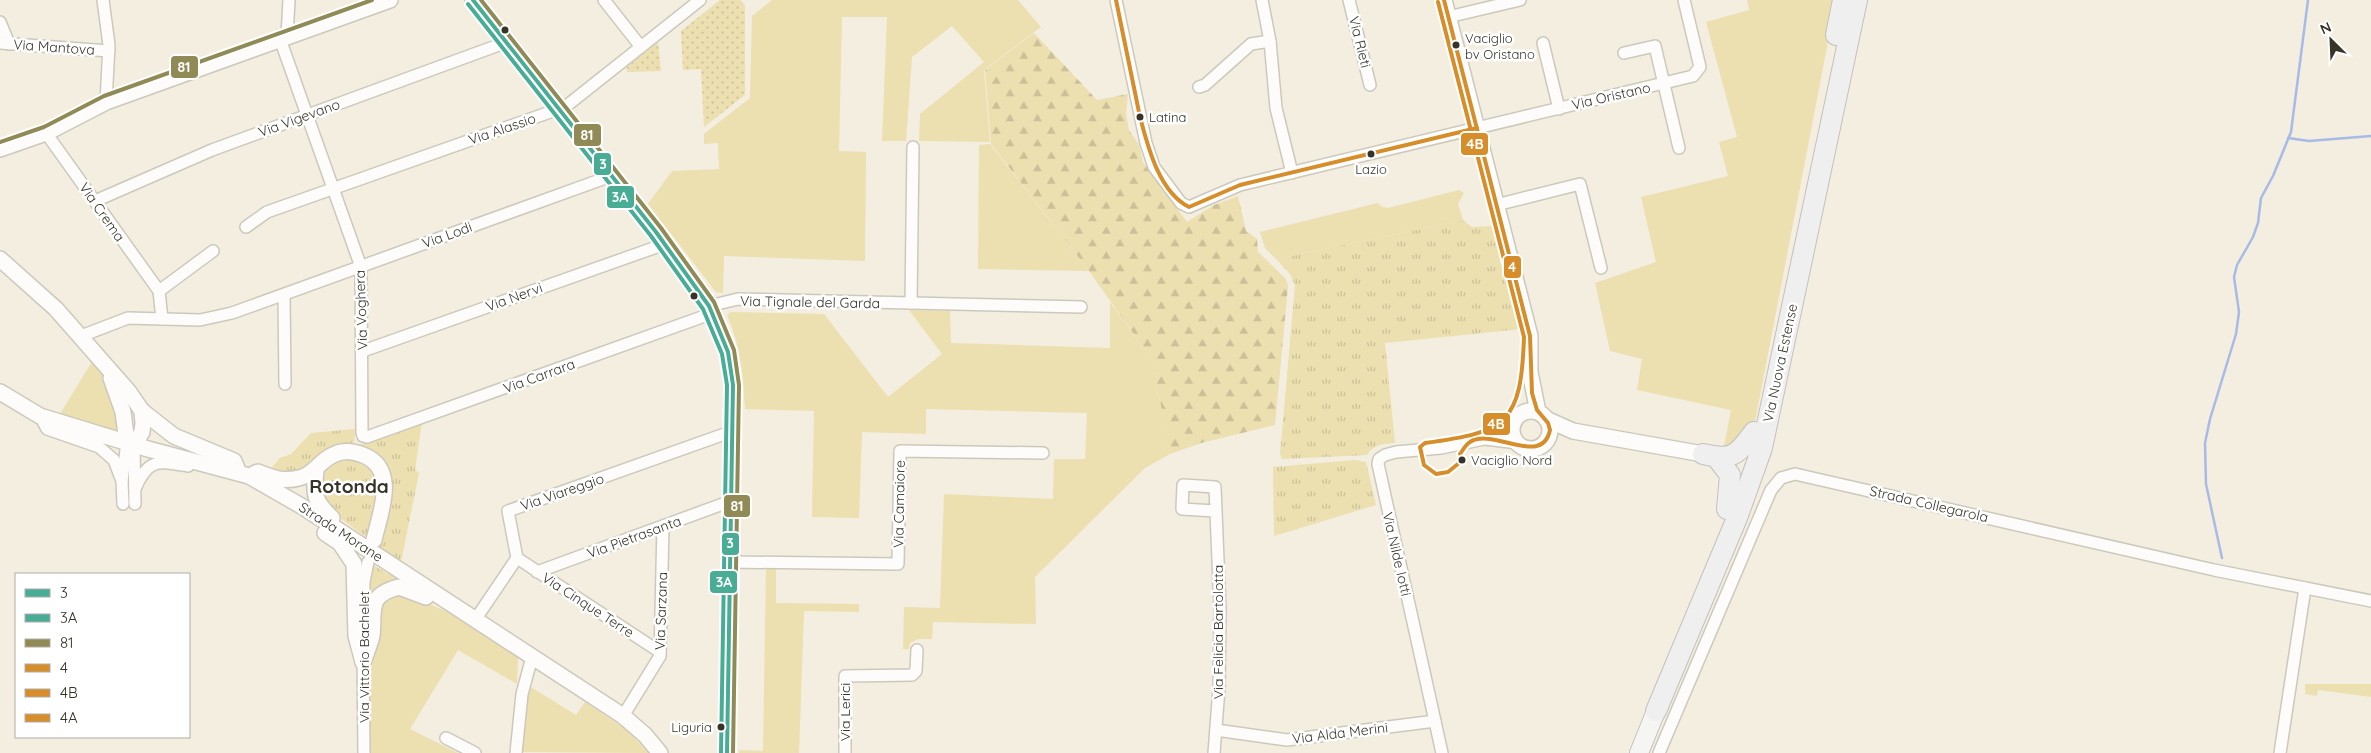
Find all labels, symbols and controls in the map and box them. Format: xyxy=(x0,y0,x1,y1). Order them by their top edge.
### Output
street label: Via Rieti xyxy=(1345,14,1375,70)
north arrow xyxy=(2306,15,2356,65)
text: N xyxy=(2317,18,2334,38)
unlabelled marker xyxy=(500,25,510,35)
place label: Vaciglio bv Oristano xyxy=(1465,30,1535,62)
street label: Via Mantova xyxy=(13,35,95,59)
marker: Vaciglio bv Oristano xyxy=(1451,40,1461,50)
line badge: 81 xyxy=(170,55,199,79)
text: 81 xyxy=(177,58,191,76)
street label: Via Oristano xyxy=(1570,78,1652,114)
street label: Via Vigevano xyxy=(256,95,342,141)
street label: Via Alassio xyxy=(466,109,538,149)
place label: Latina xyxy=(1149,109,1186,125)
marker: Latina xyxy=(1135,112,1145,122)
line badge: 81 xyxy=(573,123,602,147)
text: 81 xyxy=(580,126,594,144)
line badge: 4B xyxy=(1460,132,1489,156)
text: 4B xyxy=(1466,135,1484,153)
marker: Lazio xyxy=(1366,149,1376,159)
line badge: 3 xyxy=(593,152,612,176)
text: 3 xyxy=(599,155,607,173)
place label: Lazio xyxy=(1355,161,1387,177)
street label: Via Crema xyxy=(75,179,129,245)
line badge: 3A xyxy=(606,185,635,209)
text: 3A xyxy=(612,188,628,206)
street label: Via Lodi xyxy=(419,218,475,252)
line badge: 4 xyxy=(1503,255,1522,279)
text: 4 xyxy=(1508,258,1516,276)
street label: Via Voghera xyxy=(351,270,371,350)
street label: Via Nervi xyxy=(483,278,545,316)
unlabelled marker xyxy=(689,291,699,301)
street label: Via Tignale del Garda xyxy=(740,292,880,312)
street label: Via Nuova Estense xyxy=(1759,302,1801,424)
street label: Via Carrara xyxy=(501,355,577,397)
line badge: 4B xyxy=(1482,412,1511,436)
text: 4B xyxy=(1487,415,1505,433)
place label: Vaciglio Nord xyxy=(1471,452,1552,468)
marker: Vaciglio Nord xyxy=(1457,455,1467,465)
street label: Via Camaiore xyxy=(889,460,909,548)
street label: Via Viareggio xyxy=(518,469,606,515)
district label: Rotonda xyxy=(309,474,389,498)
street label: Strada Collegarola xyxy=(1868,482,1990,526)
line badge: 81 xyxy=(723,494,751,518)
text: 81 xyxy=(730,497,744,515)
street label: Strada Morane xyxy=(295,498,387,566)
street label: Via Nilde Iotti xyxy=(1379,510,1415,598)
street label: Via Pietrasanta xyxy=(584,512,684,562)
line badge: 3 xyxy=(721,532,740,556)
text: 3 xyxy=(726,534,734,552)
street label: Via Felicia Bartolotta xyxy=(1209,565,1227,699)
street label: Via Cinque Terre xyxy=(539,569,637,641)
line badge: 3A xyxy=(709,570,738,594)
street label: Via Sarzana xyxy=(651,572,671,650)
legend xyxy=(15,573,190,738)
text: 3A xyxy=(716,573,732,591)
text: 3 xyxy=(60,583,68,602)
street label: Via Vittorio Bachelet xyxy=(355,591,373,723)
text: 3A xyxy=(60,608,78,627)
text: 81 xyxy=(60,633,74,652)
text: 4 xyxy=(60,658,68,677)
text: 4B xyxy=(60,683,78,702)
street label: Via Lerici xyxy=(836,683,854,741)
text: 4A xyxy=(60,708,78,727)
street label: Via Alda Merini xyxy=(1291,718,1389,748)
place label: Liguria xyxy=(671,719,712,735)
marker: Liguria xyxy=(716,722,726,732)

